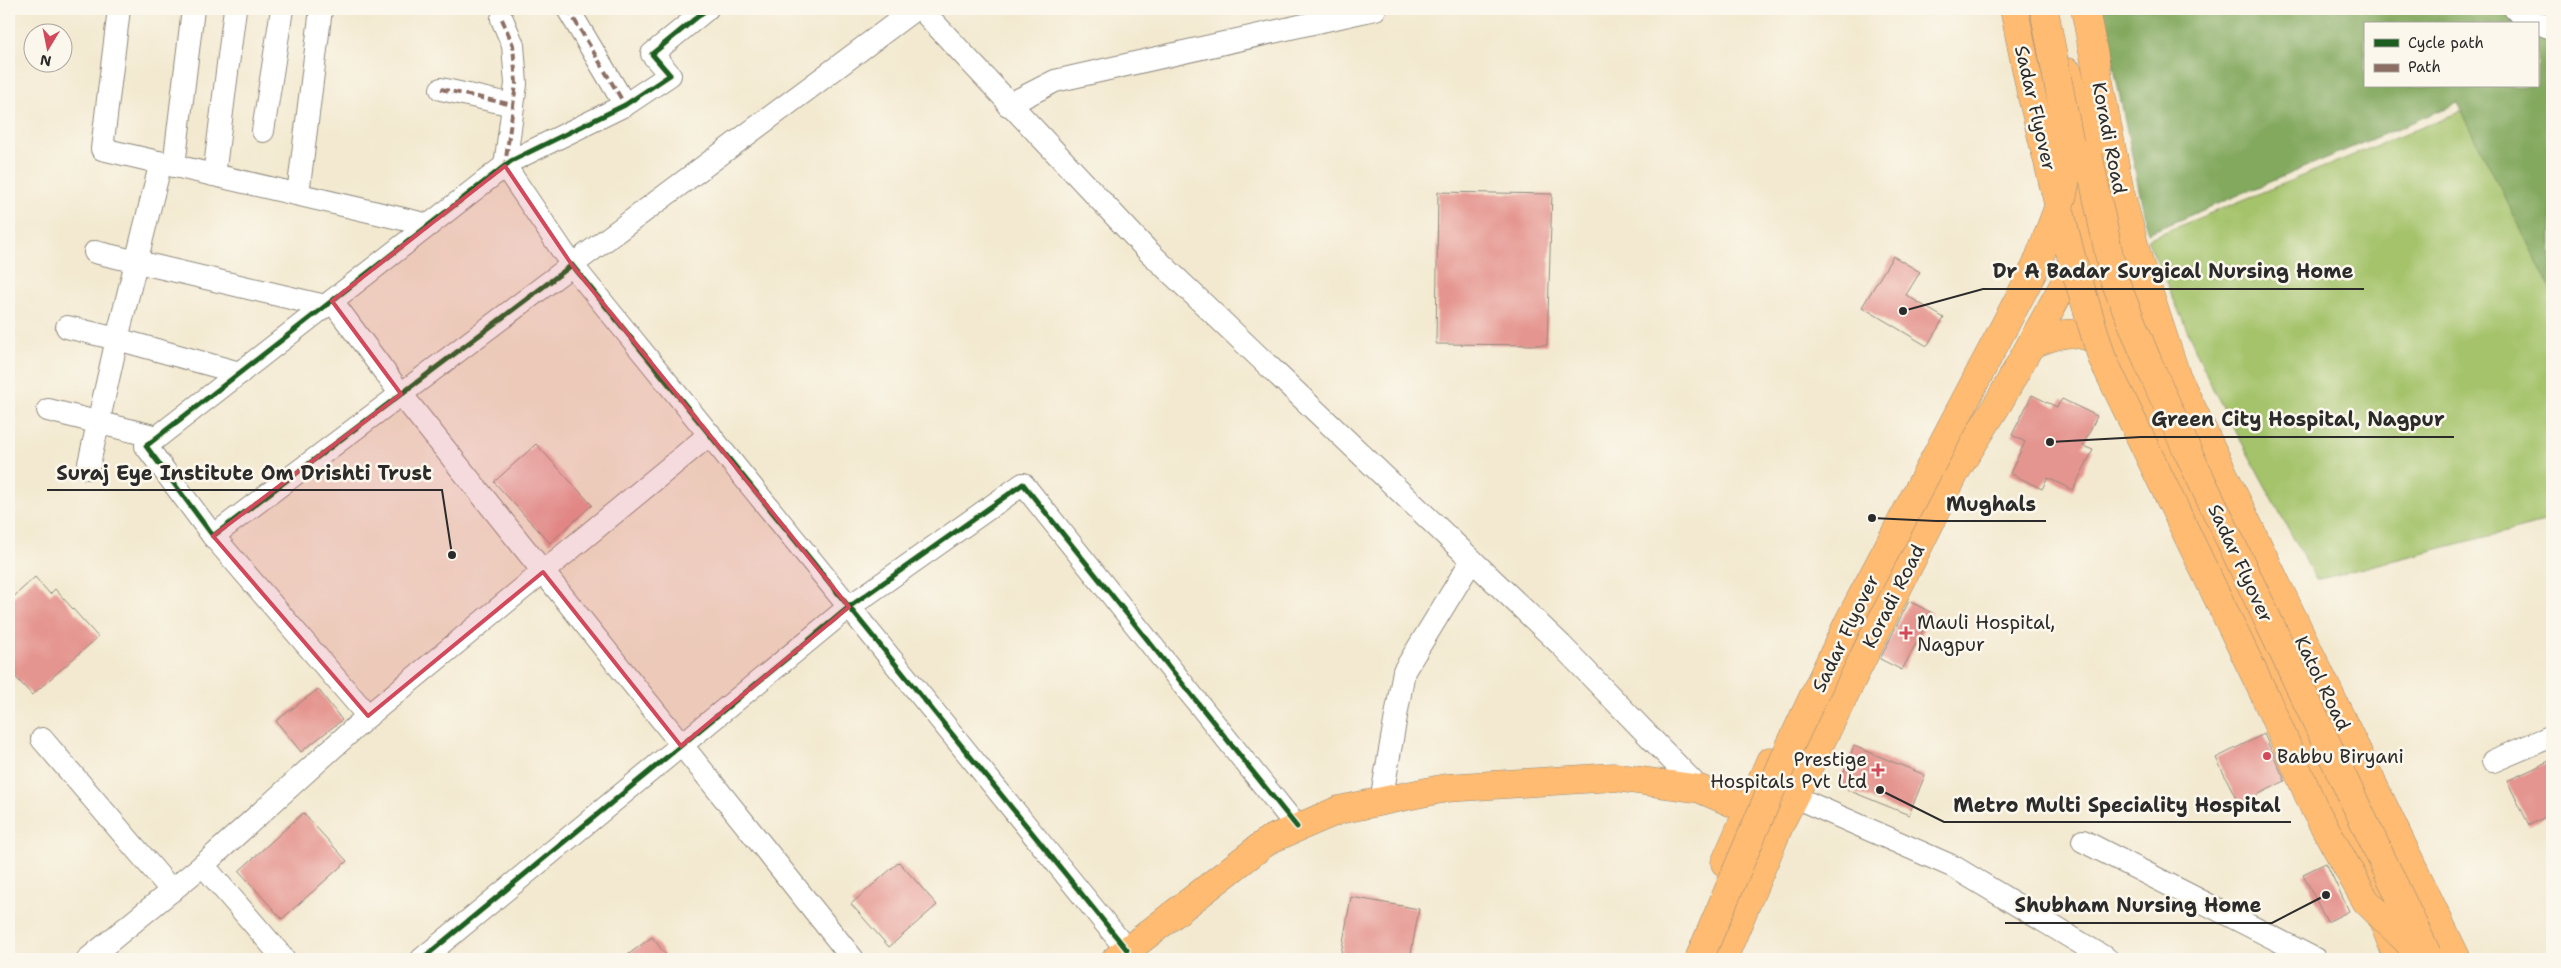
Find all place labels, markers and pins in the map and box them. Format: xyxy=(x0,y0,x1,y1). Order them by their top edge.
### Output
callout: Dr A Badar Surgical Nursing Home xyxy=(1983,254,2364,289)
callout: Green City Hospital, Nagpur xyxy=(2141,402,2454,437)
callout: Suraj Eye Institute Om Drishti Trust xyxy=(47,455,442,490)
callout: Mughals xyxy=(1936,486,2046,521)
place label: Mauli Hospital, Nagpur xyxy=(1917,610,2055,657)
marker: Mauli Hospital, Nagpur xyxy=(1899,626,1913,640)
place label: Babbu Biryani xyxy=(2277,744,2404,769)
place label: Prestige Hospitals Pvt Ltd xyxy=(1710,747,1867,794)
marker: Babbu Biryani xyxy=(2261,750,2273,762)
marker: Prestige Hospitals Pvt Ltd xyxy=(1871,763,1885,777)
callout: Metro Multi Speciality Hospital xyxy=(1944,787,2291,822)
callout: Shubham Nursing Home xyxy=(2005,888,2272,923)

